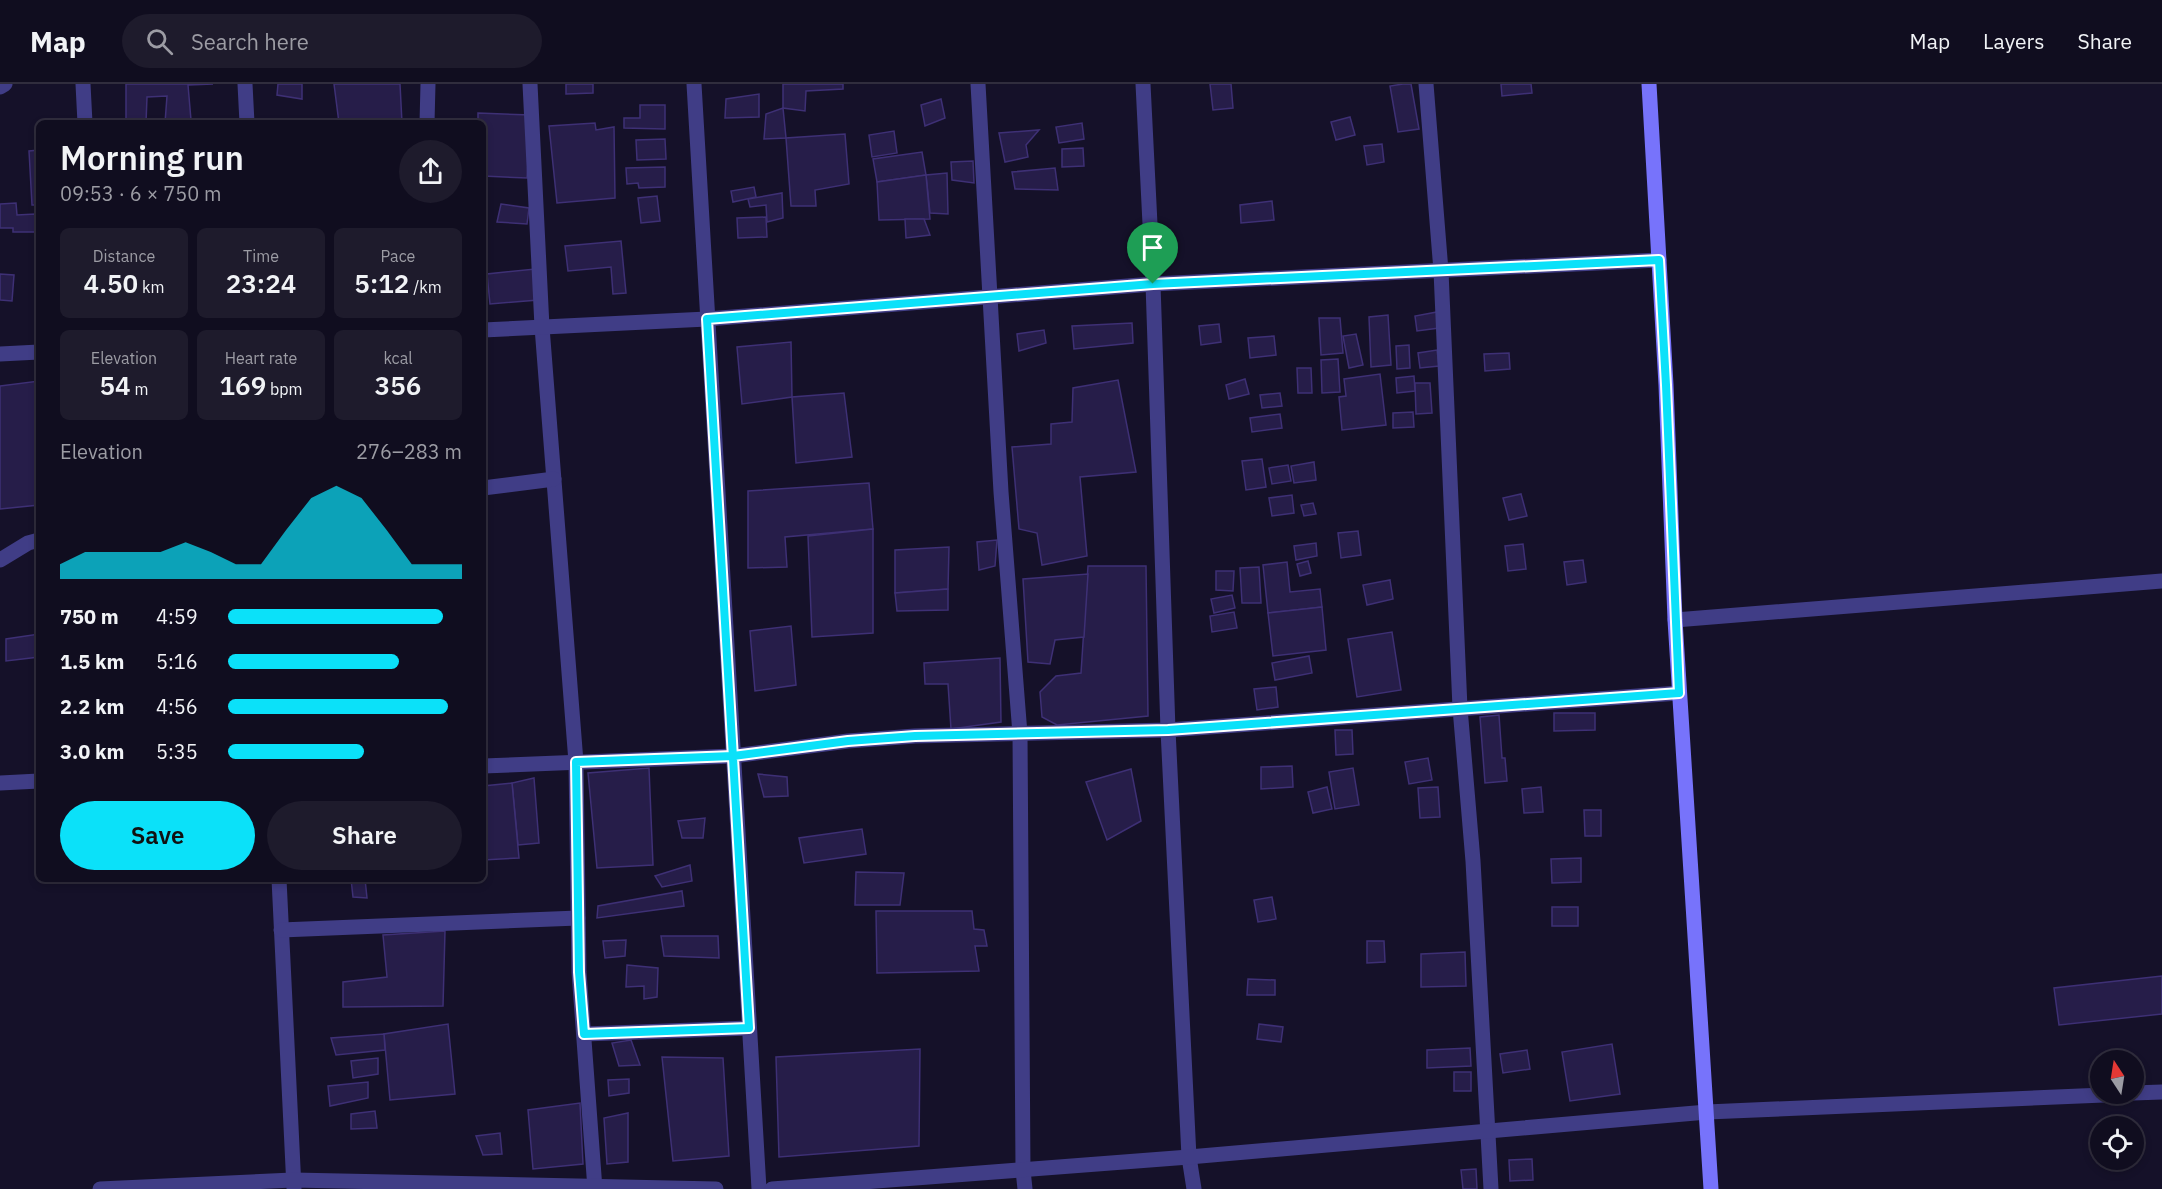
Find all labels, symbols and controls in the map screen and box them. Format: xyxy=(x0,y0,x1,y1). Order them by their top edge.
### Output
search box xyxy=(122,14,542,68)
text: Map xyxy=(30,23,86,60)
icon: search xyxy=(143,25,176,58)
text: Search here xyxy=(191,27,309,56)
text: Map xyxy=(1910,27,1950,55)
text: Layers xyxy=(1983,27,2045,55)
text: Share xyxy=(2078,27,2132,55)
text: Morning run xyxy=(60,136,244,179)
button: share xyxy=(399,140,462,203)
text: 09:53 · 6 × 750 m xyxy=(60,180,221,207)
pin xyxy=(1127,222,1178,284)
icon: arrive xyxy=(1136,231,1169,264)
text: Distance xyxy=(93,246,155,266)
text: Time xyxy=(243,246,279,266)
text: Pace xyxy=(381,246,415,266)
text: 4.50 xyxy=(84,266,138,300)
text: 23:24 xyxy=(226,266,296,300)
text: 5:12 xyxy=(354,266,409,300)
text: km xyxy=(138,277,164,297)
text: /km xyxy=(409,277,442,297)
text: Elevation xyxy=(91,348,157,368)
text: Heart rate xyxy=(225,348,297,368)
text: kcal xyxy=(383,348,413,368)
text: 54 xyxy=(100,368,131,402)
text: 169 xyxy=(219,368,266,402)
text: 356 xyxy=(375,368,421,402)
text: m xyxy=(131,379,148,399)
text: bpm xyxy=(266,379,303,399)
text: Elevation xyxy=(60,438,143,465)
text: 276–283 m xyxy=(356,438,462,465)
text: 750 m xyxy=(60,603,119,630)
text: 4:59 xyxy=(156,603,198,630)
text: 1.5 km xyxy=(60,648,124,675)
text: 5:16 xyxy=(156,648,198,675)
text: 2.2 km xyxy=(60,693,124,720)
text: 4:56 xyxy=(156,693,198,720)
text: 3.0 km xyxy=(60,738,124,765)
text: 5:35 xyxy=(156,738,198,765)
button: Save xyxy=(60,801,255,870)
button: Share xyxy=(267,801,462,870)
north arrow xyxy=(2090,1050,2144,1104)
map controls xyxy=(2090,1050,2144,1170)
button: locate xyxy=(2090,1116,2144,1170)

